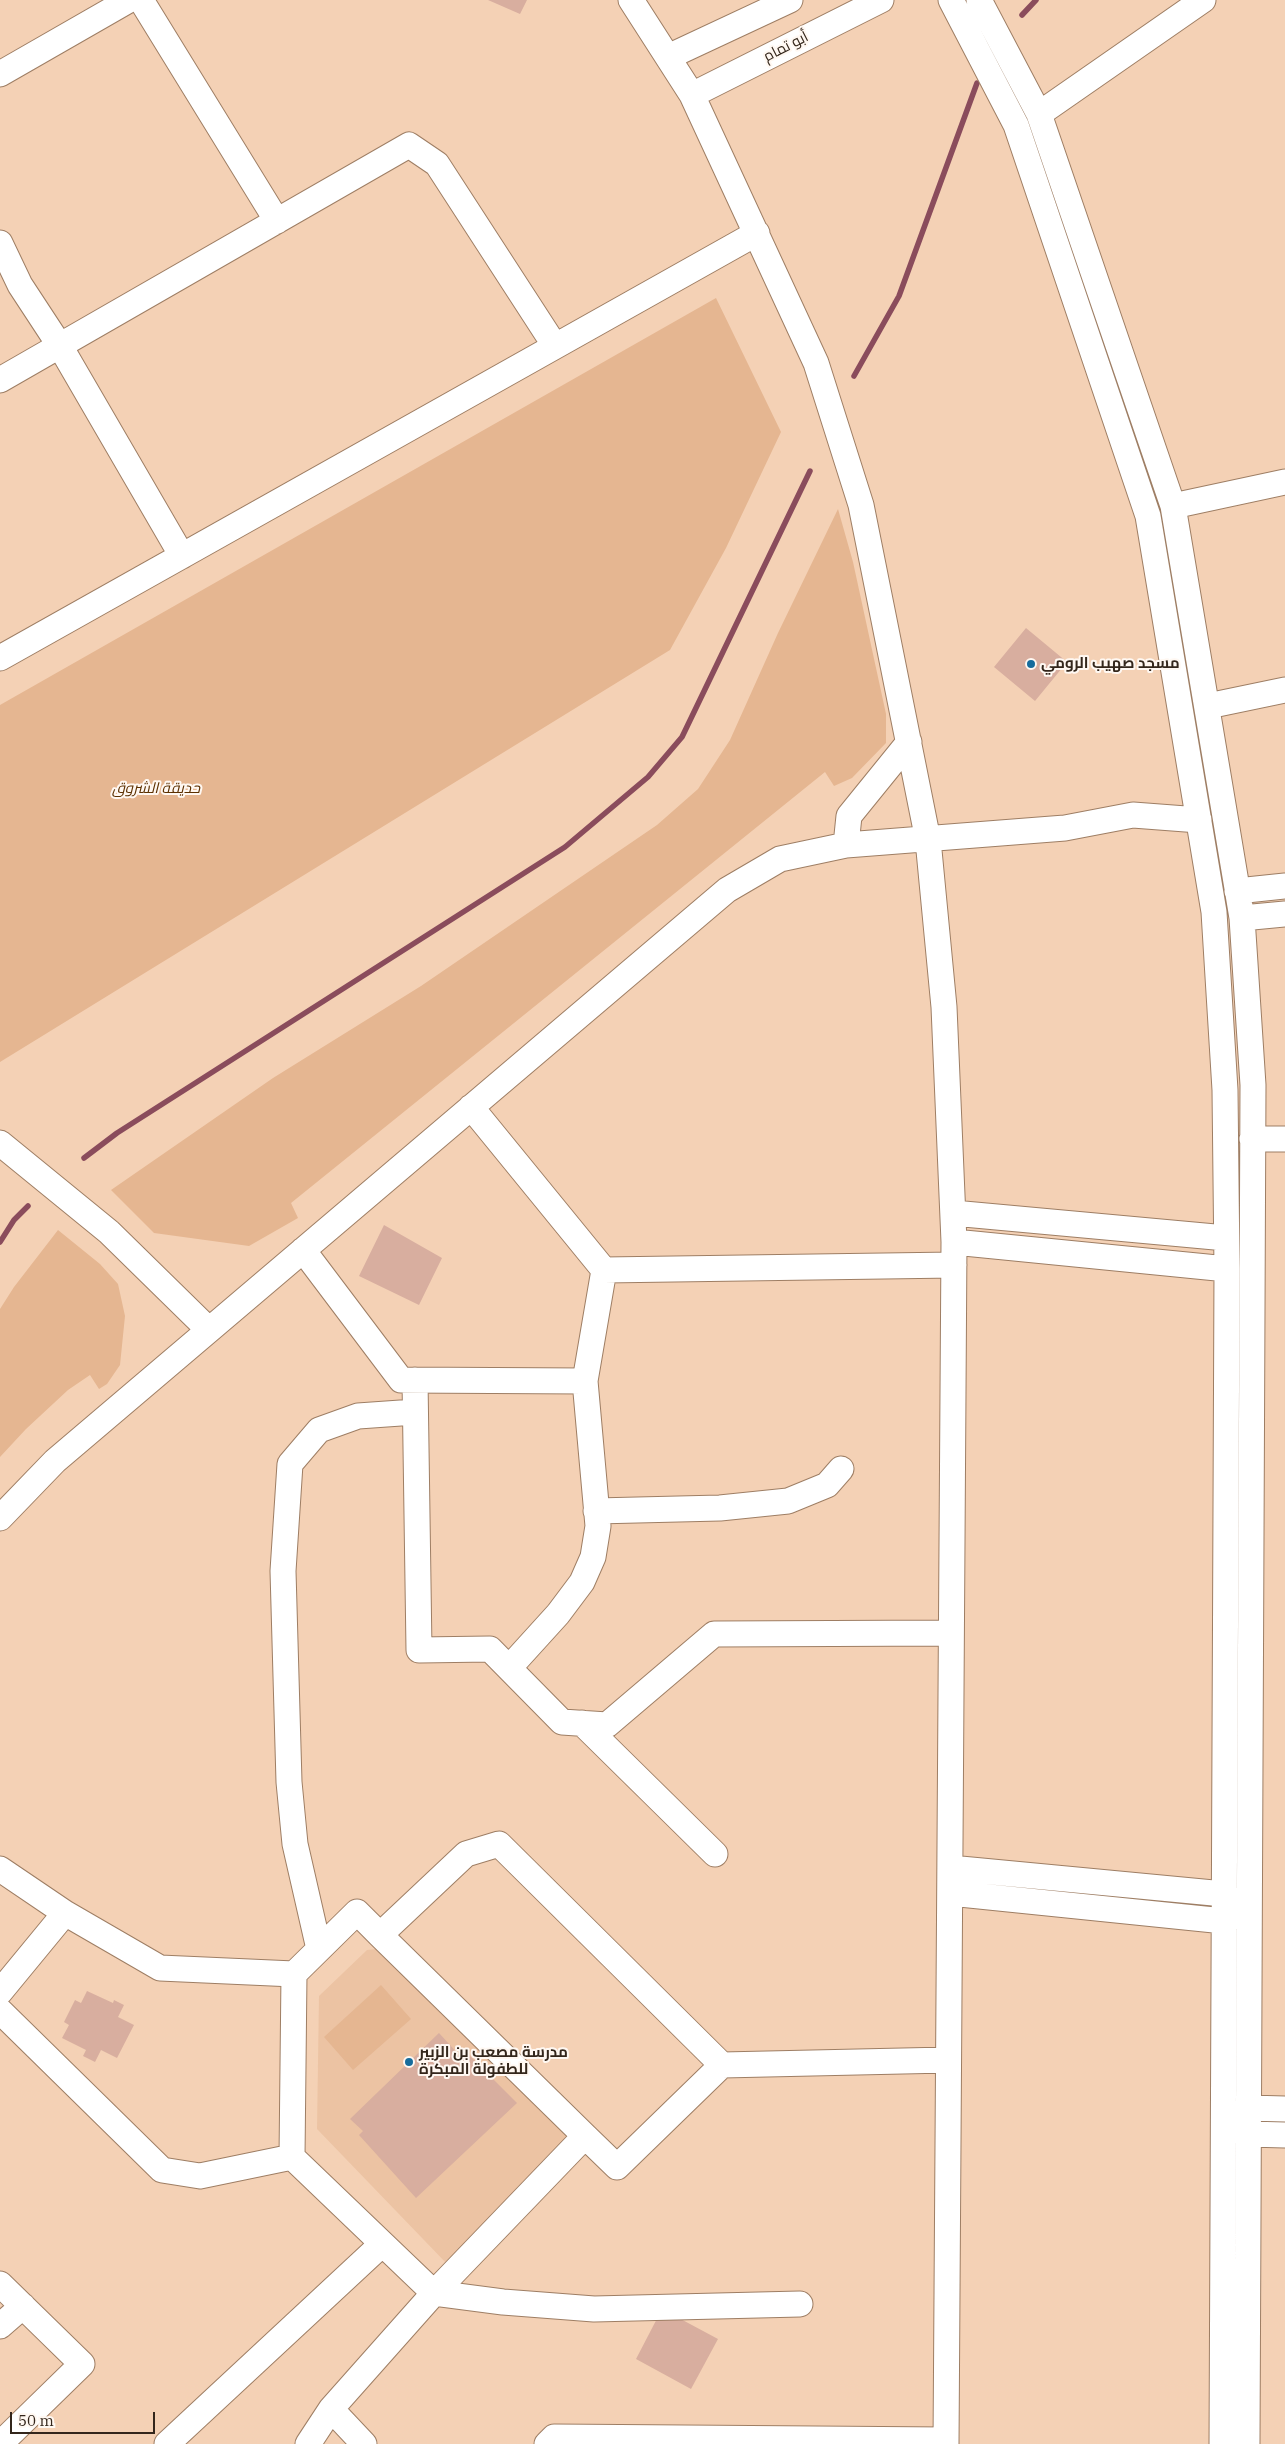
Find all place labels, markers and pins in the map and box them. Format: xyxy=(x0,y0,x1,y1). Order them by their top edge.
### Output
place label: مسجد صهيب الرومي xyxy=(1041,655,1180,673)
marker: مسجد صهيب الرومي xyxy=(1025,658,1037,670)
place label: مدرسة مصعب بن الزبير للطفولة المبكرة xyxy=(419,2044,568,2079)
marker: مدرسة مصعب بن الزبير للطفولة المبكرة xyxy=(403,2056,415,2068)

